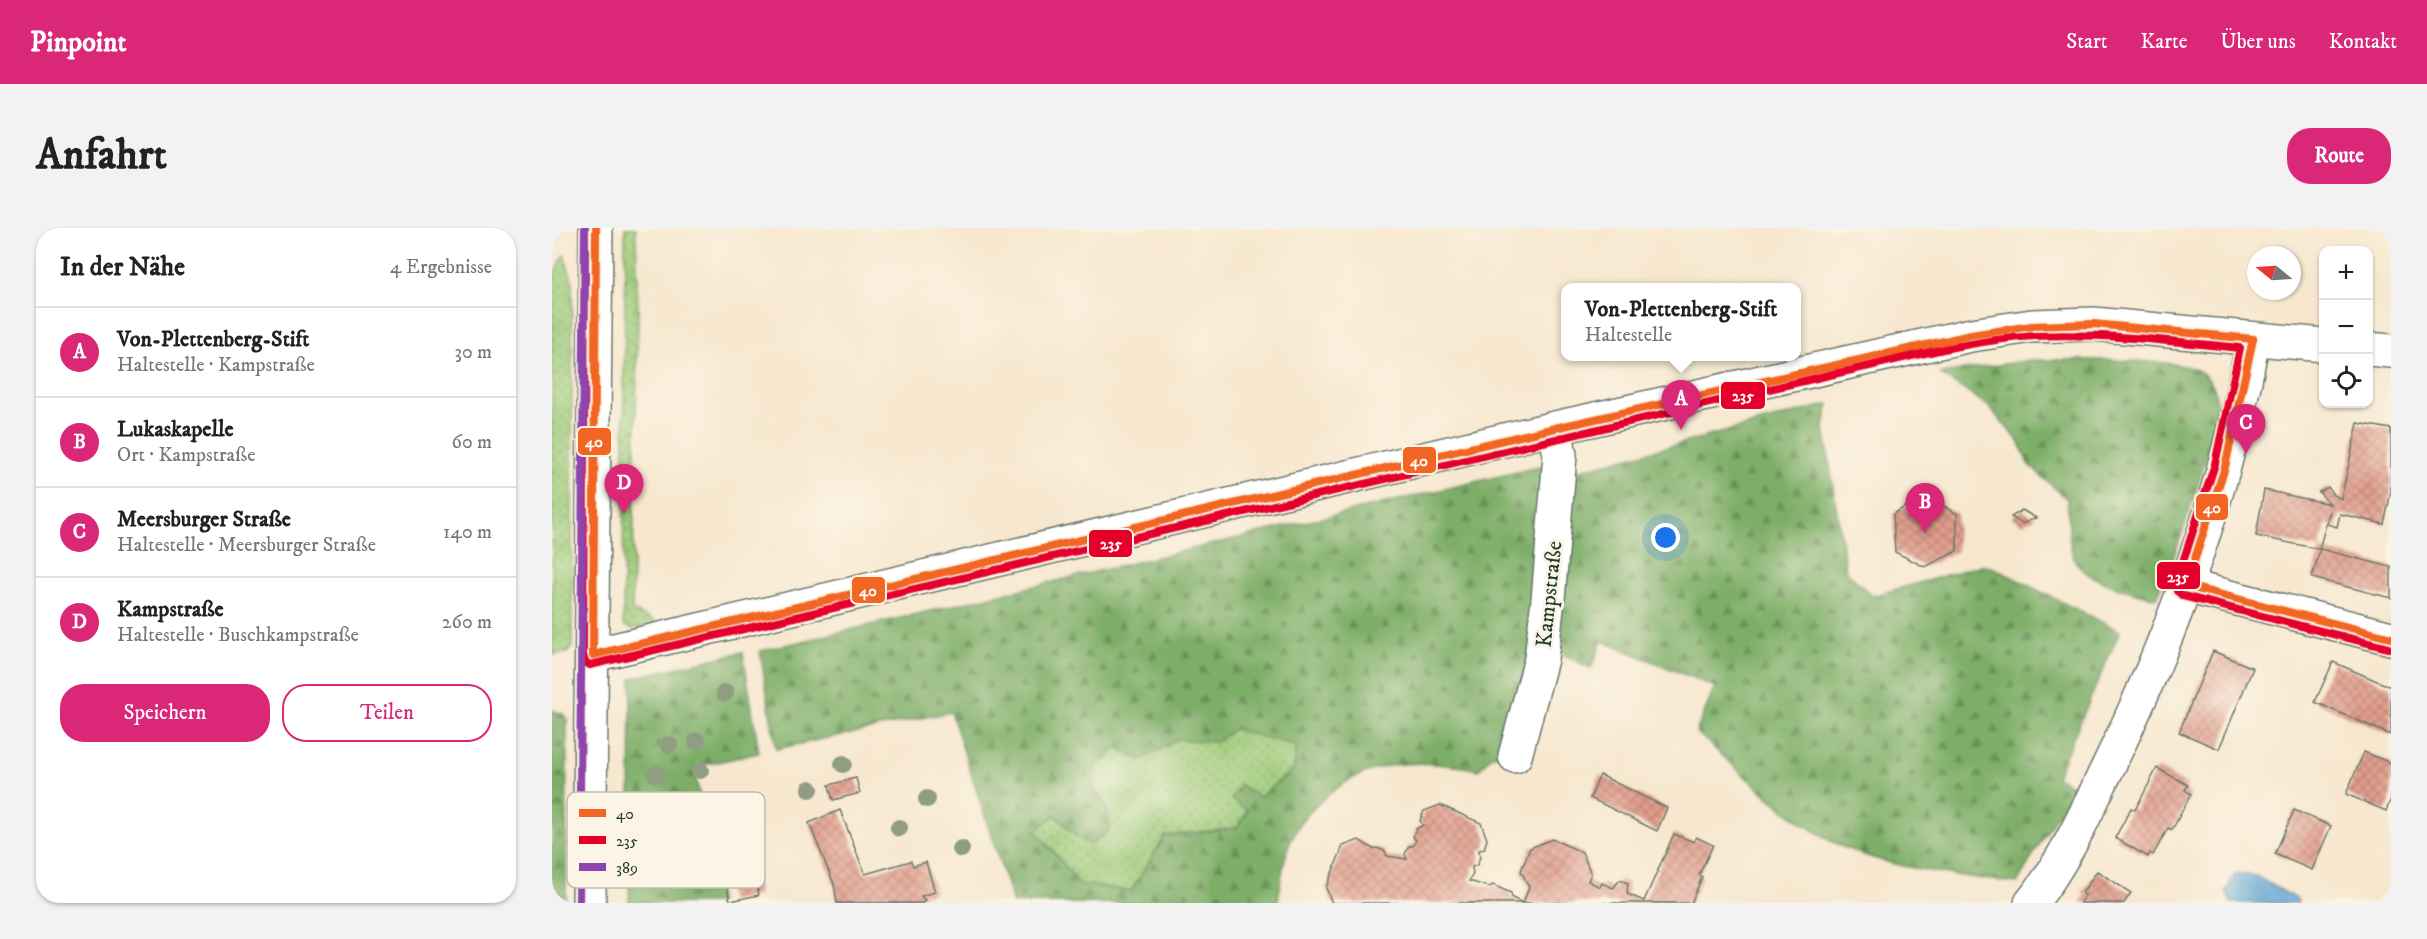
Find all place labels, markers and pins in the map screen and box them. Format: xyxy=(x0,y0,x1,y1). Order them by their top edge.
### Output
pin: A xyxy=(1662,380,1700,430)
pin: C xyxy=(2226,404,2266,454)
pin: D xyxy=(604,464,644,514)
pin: B xyxy=(1906,484,1944,533)

